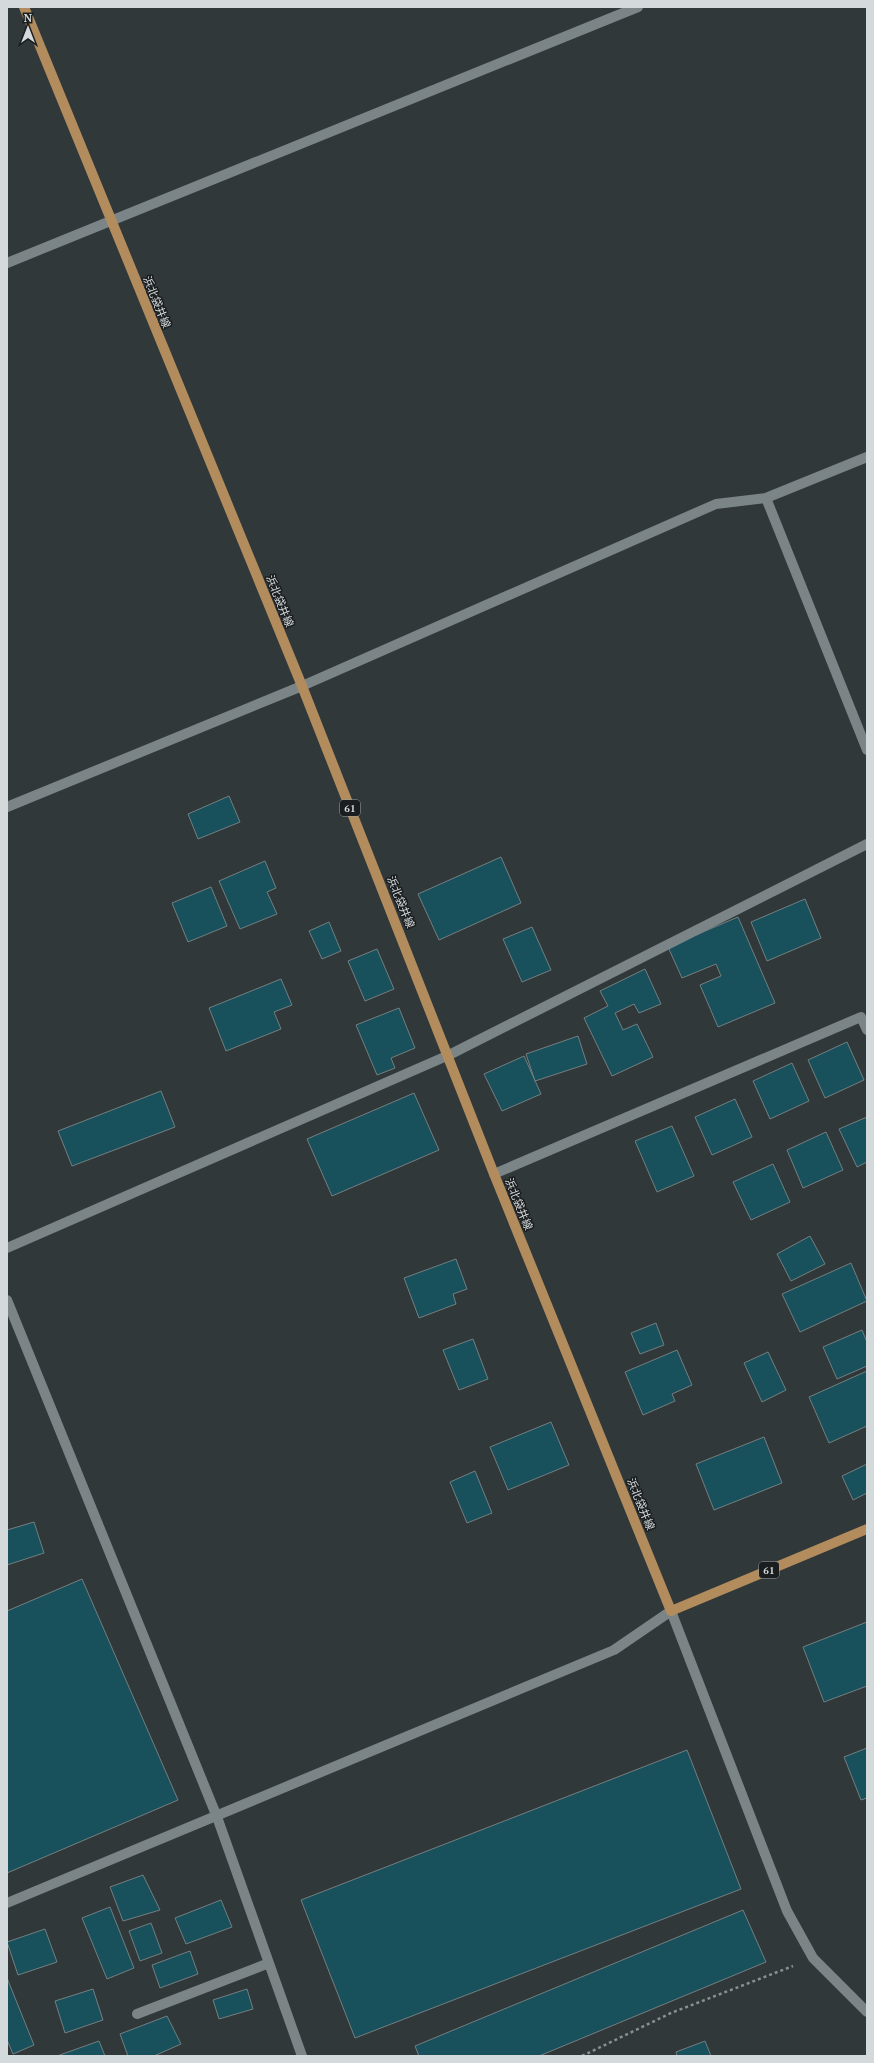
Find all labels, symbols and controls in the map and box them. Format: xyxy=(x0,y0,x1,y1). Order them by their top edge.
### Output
north arrow xyxy=(8,8,48,48)
text: N xyxy=(24,11,33,25)
street label: 浜北袋井線 xyxy=(140,274,174,330)
street label: 浜北袋井線 xyxy=(263,573,297,629)
road number: 61 xyxy=(340,800,360,816)
street label: 浜北袋井線 xyxy=(384,874,418,930)
street label: 浜北袋井線 xyxy=(502,1176,536,1232)
street label: 浜北袋井線 xyxy=(624,1476,658,1532)
road number: 61 xyxy=(759,1562,779,1578)

